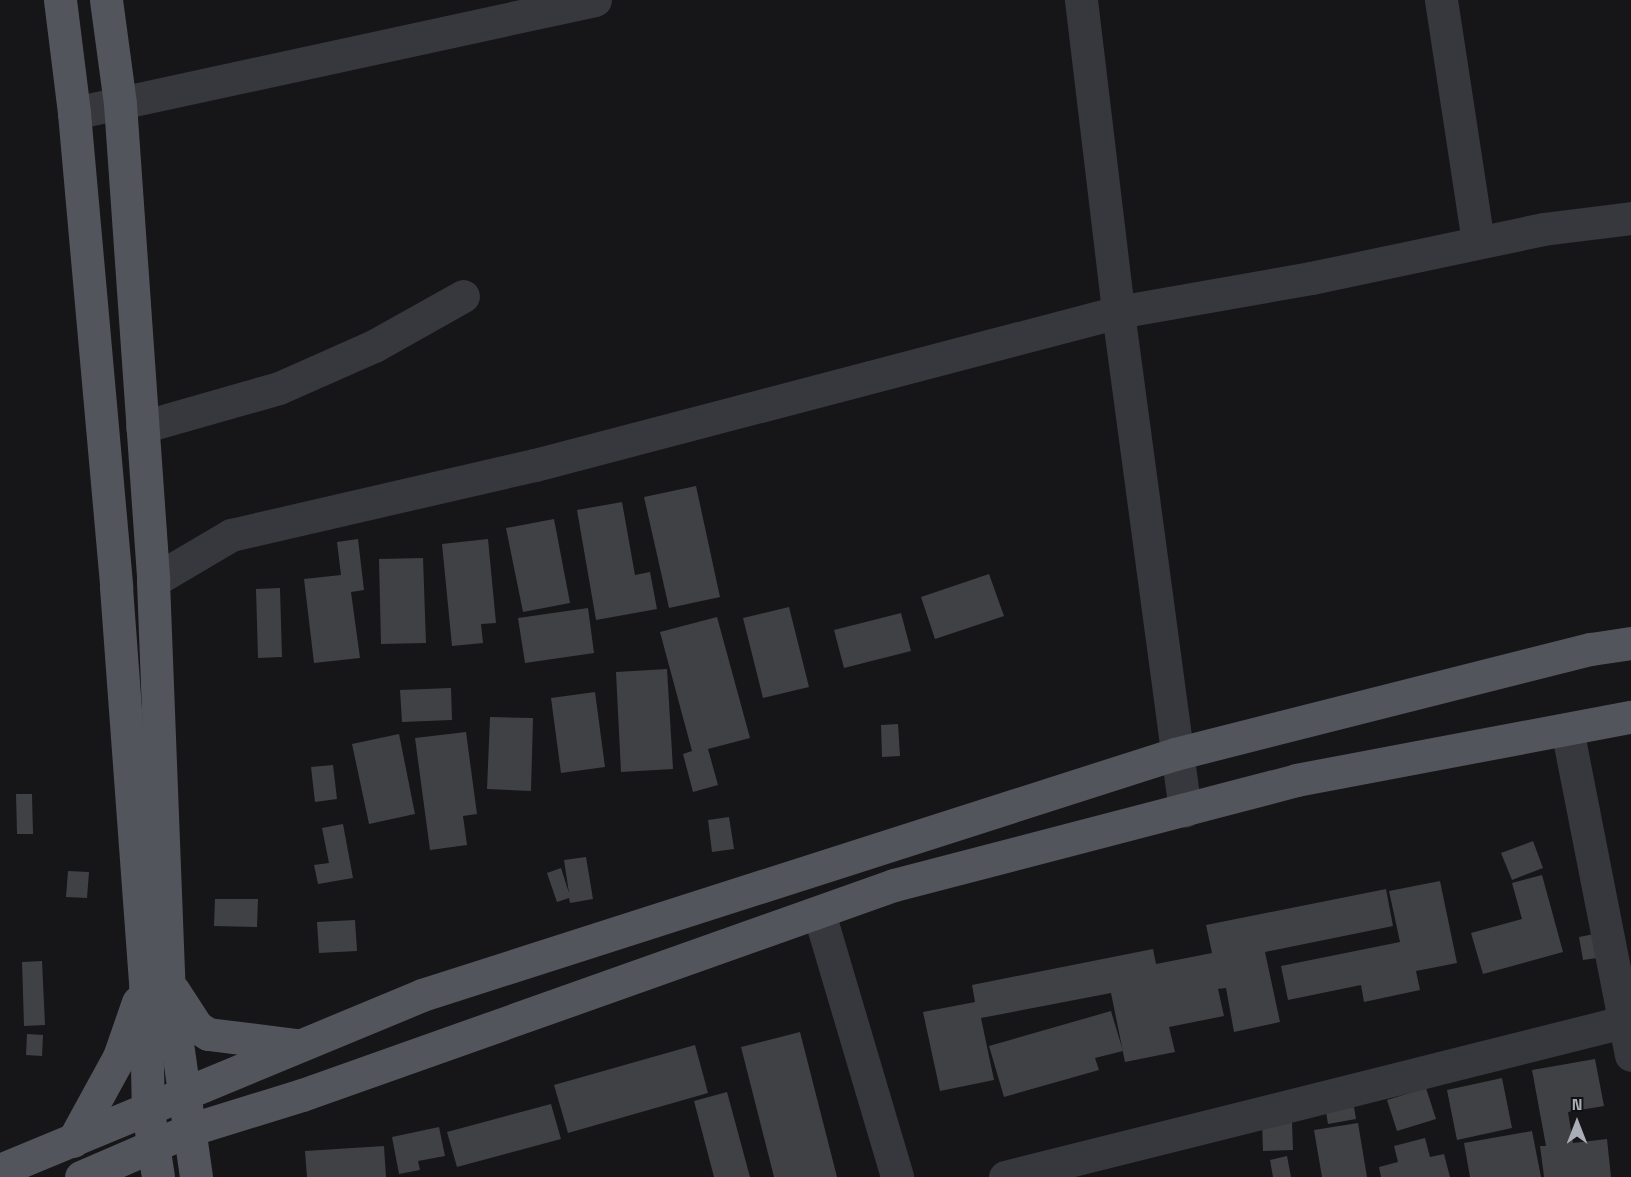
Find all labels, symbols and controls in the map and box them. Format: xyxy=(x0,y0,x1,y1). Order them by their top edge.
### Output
north arrow xyxy=(1547,1093,1607,1153)
text: N xyxy=(1572,1094,1582,1115)

